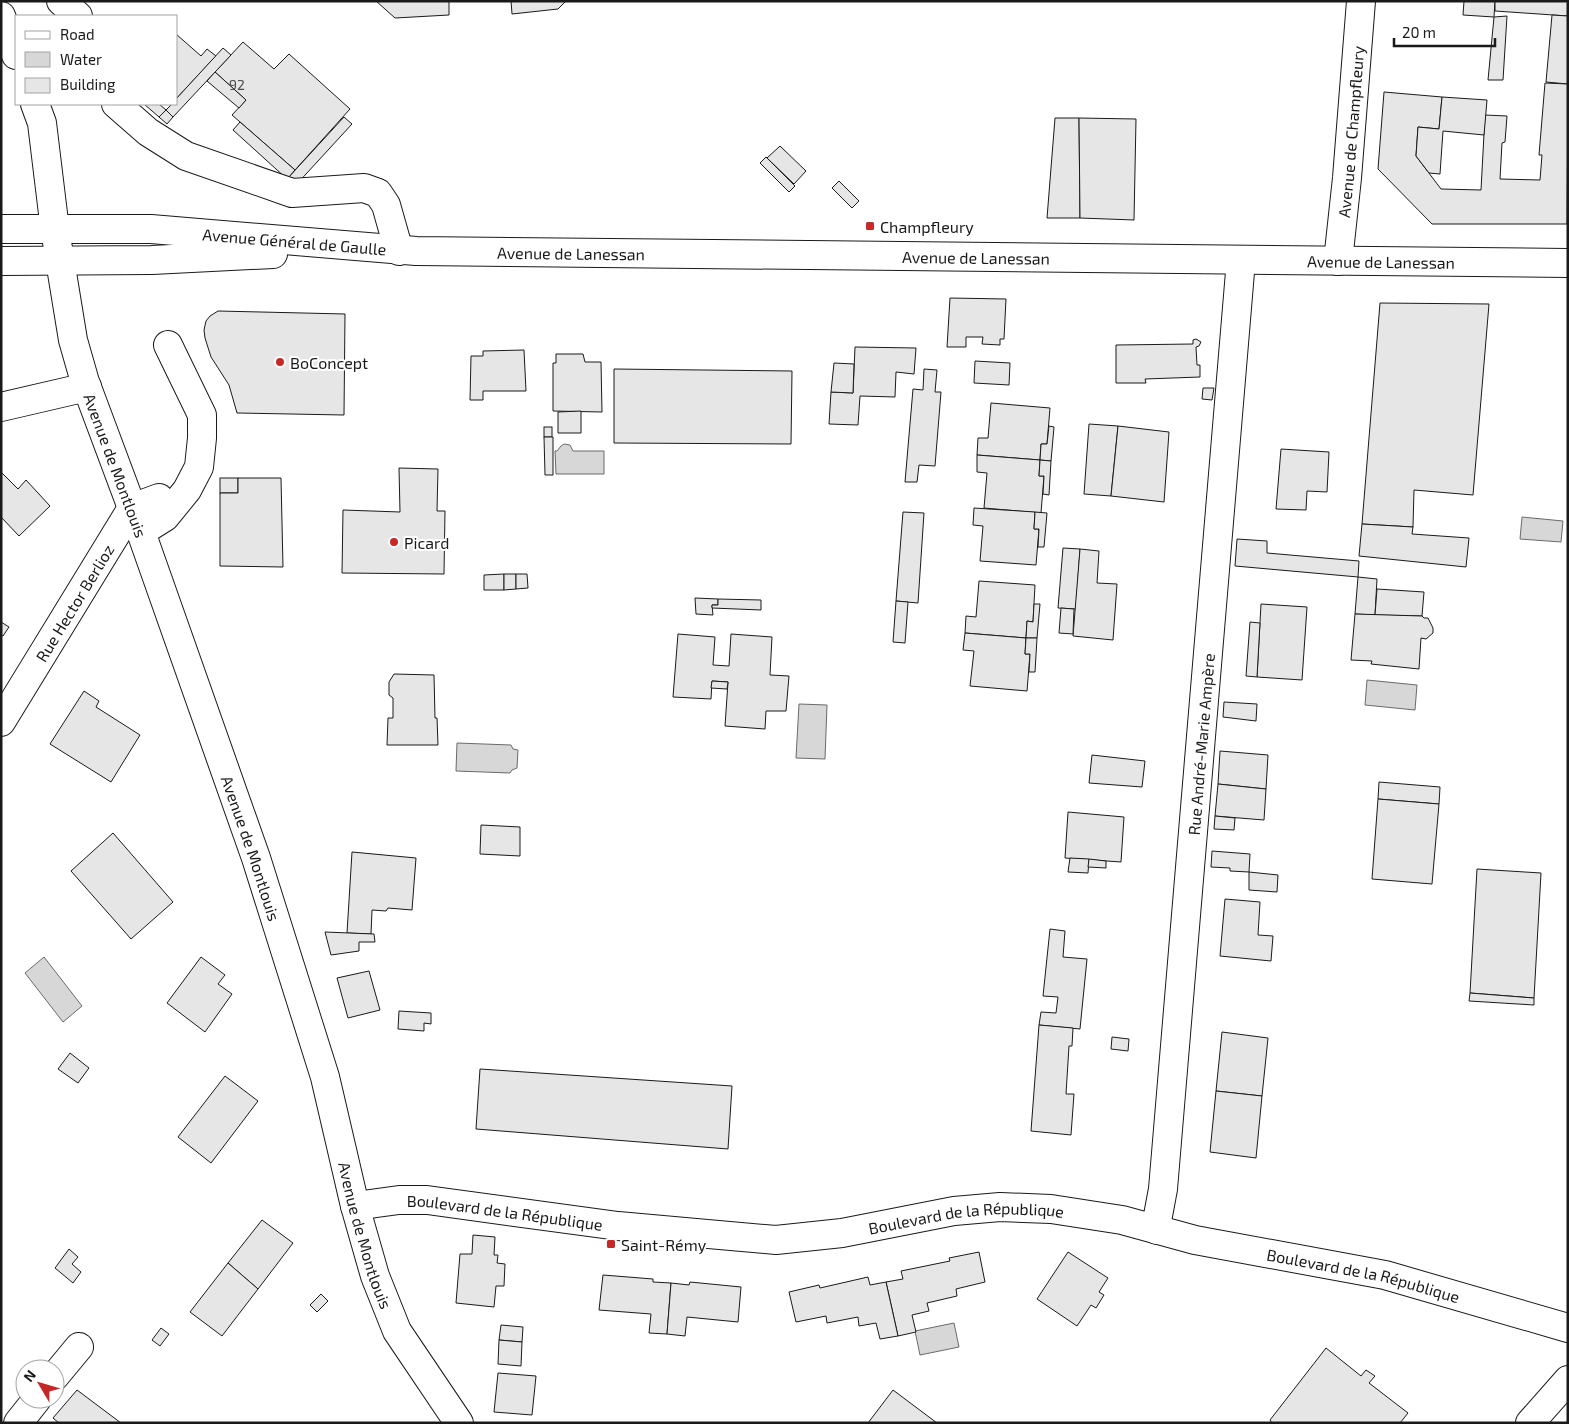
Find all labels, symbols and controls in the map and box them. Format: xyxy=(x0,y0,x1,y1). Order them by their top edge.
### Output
legend xyxy=(15,15,178,105)
scale bar xyxy=(1394,15,1495,47)
text: 20 m xyxy=(1402,23,1436,41)
text: Road xyxy=(60,25,95,43)
street label: Avenue de Champfleury xyxy=(1333,44,1367,218)
text: Water xyxy=(60,50,102,68)
text: Building xyxy=(60,75,116,93)
house number: 92 xyxy=(229,76,245,93)
place label: Champfleury xyxy=(880,217,974,236)
marker: Champfleury xyxy=(864,220,876,232)
street label: Avenue Général de Gaulle xyxy=(202,224,387,258)
street label: Avenue de Lanessan xyxy=(497,242,645,263)
street label: Avenue de Lanessan xyxy=(902,247,1050,267)
street label: Avenue de Lanessan xyxy=(1307,251,1455,271)
place label: BoConcept xyxy=(290,353,368,372)
marker: BoConcept xyxy=(274,356,286,368)
street label: Avenue de Montlouis xyxy=(81,391,152,540)
place label: Picard xyxy=(404,533,449,552)
marker: Picard xyxy=(388,536,400,548)
street label: Rue Hector Berlioz xyxy=(31,540,117,665)
street label: Rue André-Marie Ampère xyxy=(1183,652,1217,836)
street label: Avenue de Montlouis xyxy=(218,773,285,923)
street label: Avenue de Montlouis xyxy=(336,1160,397,1311)
street label: Boulevard de la République xyxy=(407,1190,604,1233)
street label: Boulevard de la République xyxy=(867,1197,1066,1237)
place label: Saint-Rémy xyxy=(621,1235,707,1254)
marker: Saint-Rémy xyxy=(605,1238,617,1250)
street label: Boulevard de la République xyxy=(1265,1244,1462,1306)
north arrow xyxy=(15,1359,65,1409)
text: N xyxy=(20,1366,39,1385)

